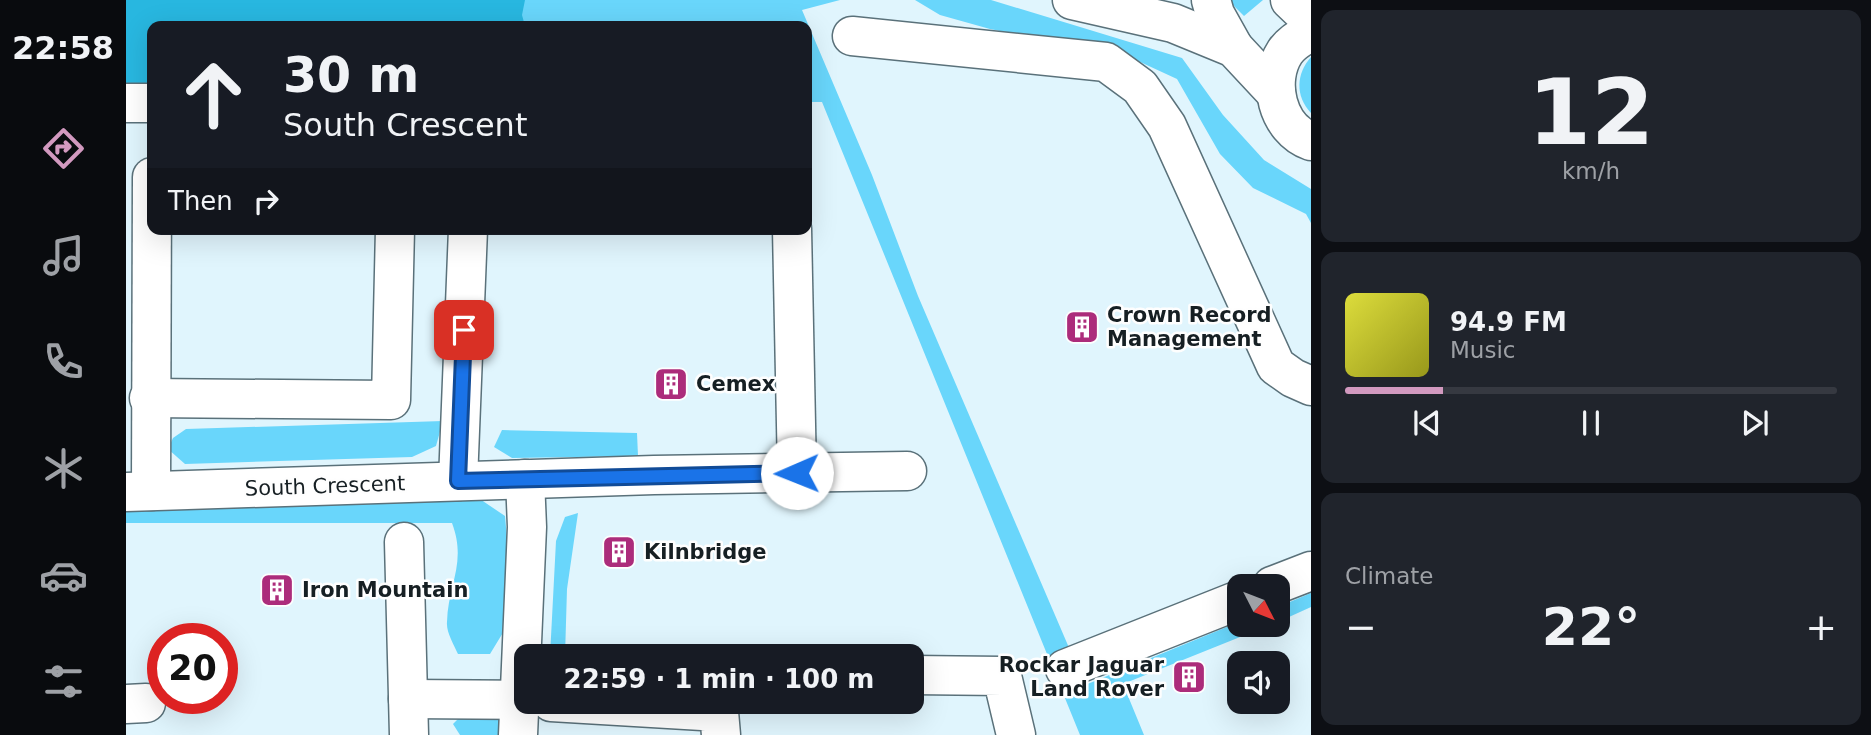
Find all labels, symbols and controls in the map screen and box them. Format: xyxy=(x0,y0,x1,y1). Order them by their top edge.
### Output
text: 22:58 xyxy=(12,29,114,67)
text: 30 m xyxy=(283,47,419,104)
icon: ahead xyxy=(168,49,259,140)
text: 12 xyxy=(1528,60,1654,165)
text: South Crescent xyxy=(283,106,527,144)
icon: directions xyxy=(39,124,88,173)
text: km/h xyxy=(1562,158,1620,184)
icon: right xyxy=(247,182,285,220)
text: Then xyxy=(168,186,233,216)
icon: music xyxy=(39,231,88,280)
pin xyxy=(434,300,494,360)
place label: Crown Record Management xyxy=(1107,303,1272,351)
text: 94.9 FM xyxy=(1450,307,1567,337)
building icon: Crown Record Management xyxy=(1063,308,1101,346)
icon: arrive xyxy=(445,311,483,349)
icon: phone xyxy=(39,337,88,386)
text: Music xyxy=(1450,337,1515,363)
building icon: Cemex xyxy=(652,365,690,403)
place label: Cemex xyxy=(696,372,776,396)
icon: previous xyxy=(1408,404,1446,442)
icon: pause xyxy=(1572,404,1610,442)
icon: next xyxy=(1736,404,1774,442)
position arrow xyxy=(760,436,834,510)
icon: climate xyxy=(39,444,88,493)
street label: South Crescent xyxy=(244,471,406,501)
building icon: Kilnbridge xyxy=(600,533,638,571)
place label: Kilnbridge xyxy=(644,540,767,564)
icon: car xyxy=(39,551,88,600)
text: Climate xyxy=(1345,563,1434,589)
building icon: Iron Mountain xyxy=(258,571,296,609)
north arrow xyxy=(1227,574,1290,637)
map controls xyxy=(1227,574,1290,714)
place label: Iron Mountain xyxy=(302,578,468,602)
text: 22° xyxy=(1542,597,1640,657)
text: − xyxy=(1345,605,1377,649)
text: + xyxy=(1805,605,1837,649)
speed limit sign: 20 xyxy=(147,623,238,714)
button: sound xyxy=(1227,651,1290,714)
place label: Rockar Jaguar Land Rover xyxy=(999,653,1165,701)
icon: filters xyxy=(39,657,88,706)
building icon: Rockar Jaguar Land Rover xyxy=(1170,658,1208,696)
text: 22:59 · 1 min · 100 m xyxy=(564,664,874,694)

